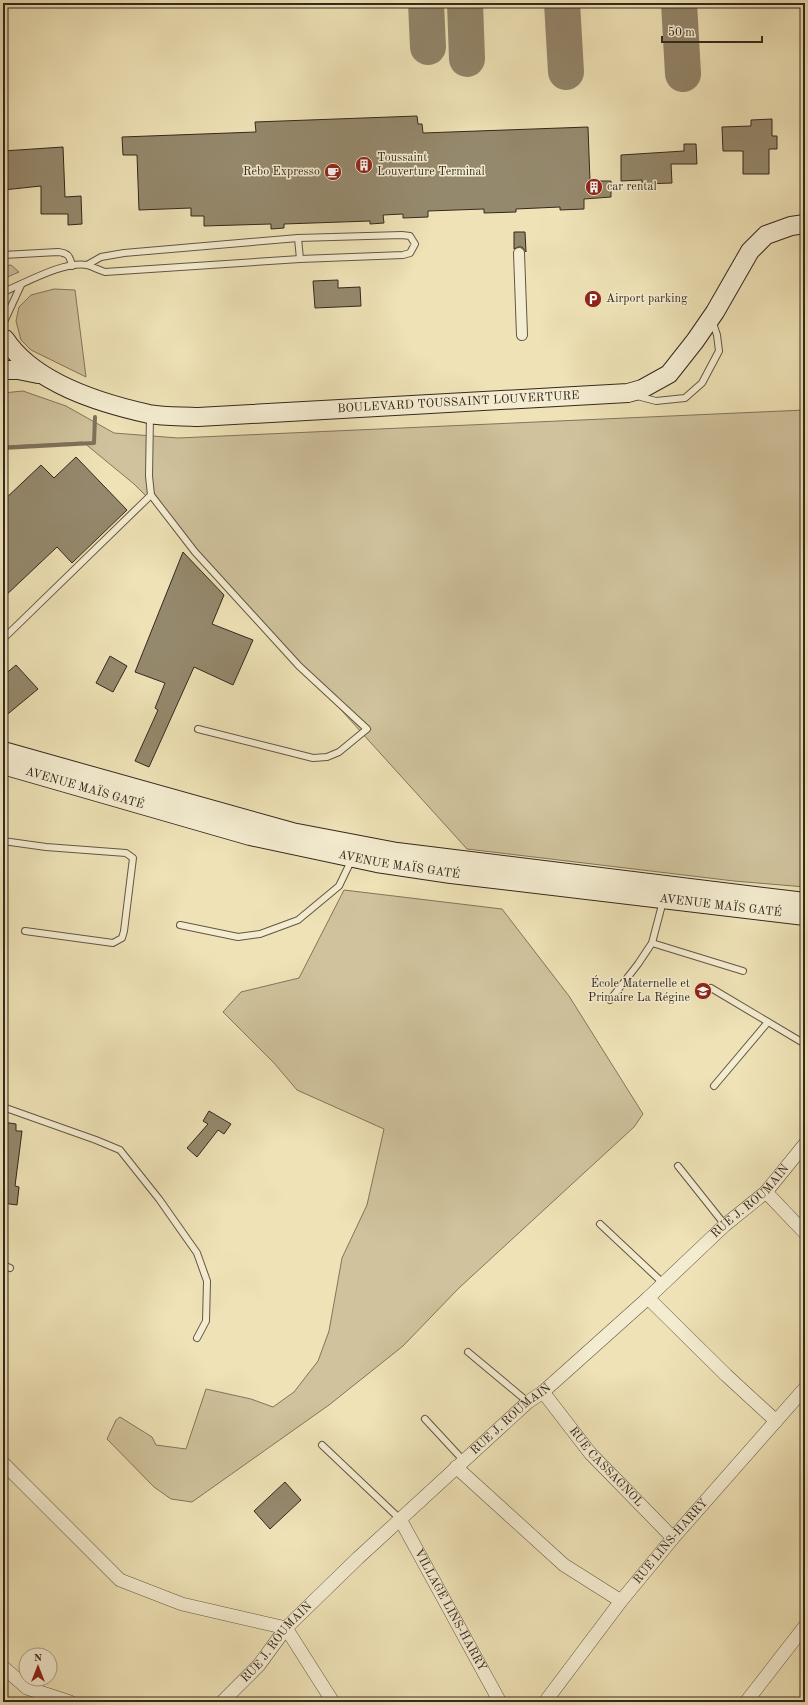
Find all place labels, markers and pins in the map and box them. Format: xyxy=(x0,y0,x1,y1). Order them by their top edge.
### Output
place label: Toussaint Louverture Terminal xyxy=(377,152,485,178)
building icon: Toussaint Louverture Terminal xyxy=(354,155,374,175)
cafe icon: Rebo Expresso xyxy=(323,162,343,182)
place label: Rebo Expresso xyxy=(243,166,320,178)
building icon: car rental xyxy=(584,177,604,197)
place label: car rental xyxy=(607,181,657,193)
parking icon: Airport parking xyxy=(583,289,603,309)
place label: Airport parking xyxy=(606,293,688,305)
place label: École Maternelle et Primaire La Régine xyxy=(588,975,690,1004)
school or university icon: École Maternelle et Primaire La Régine xyxy=(693,981,713,1001)

